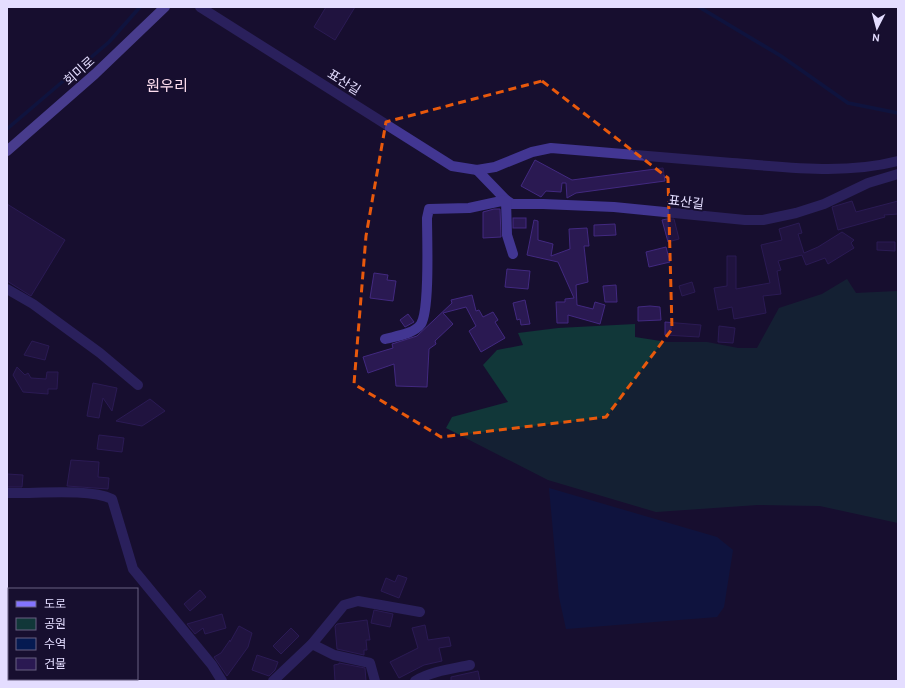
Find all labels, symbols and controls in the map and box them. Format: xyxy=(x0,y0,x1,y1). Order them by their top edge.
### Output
north arrow xyxy=(857,8,897,48)
text: N xyxy=(871,31,881,44)
street label: 회미로 xyxy=(61,53,97,89)
street label: 표산길 xyxy=(325,66,363,98)
district label: 원우리 xyxy=(146,77,188,95)
street label: 표산길 xyxy=(667,192,705,212)
legend xyxy=(8,588,138,680)
text: 도로 xyxy=(44,597,66,611)
text: 공원 xyxy=(44,617,66,631)
text: 수역 xyxy=(44,637,66,651)
text: 건물 xyxy=(44,657,66,671)

